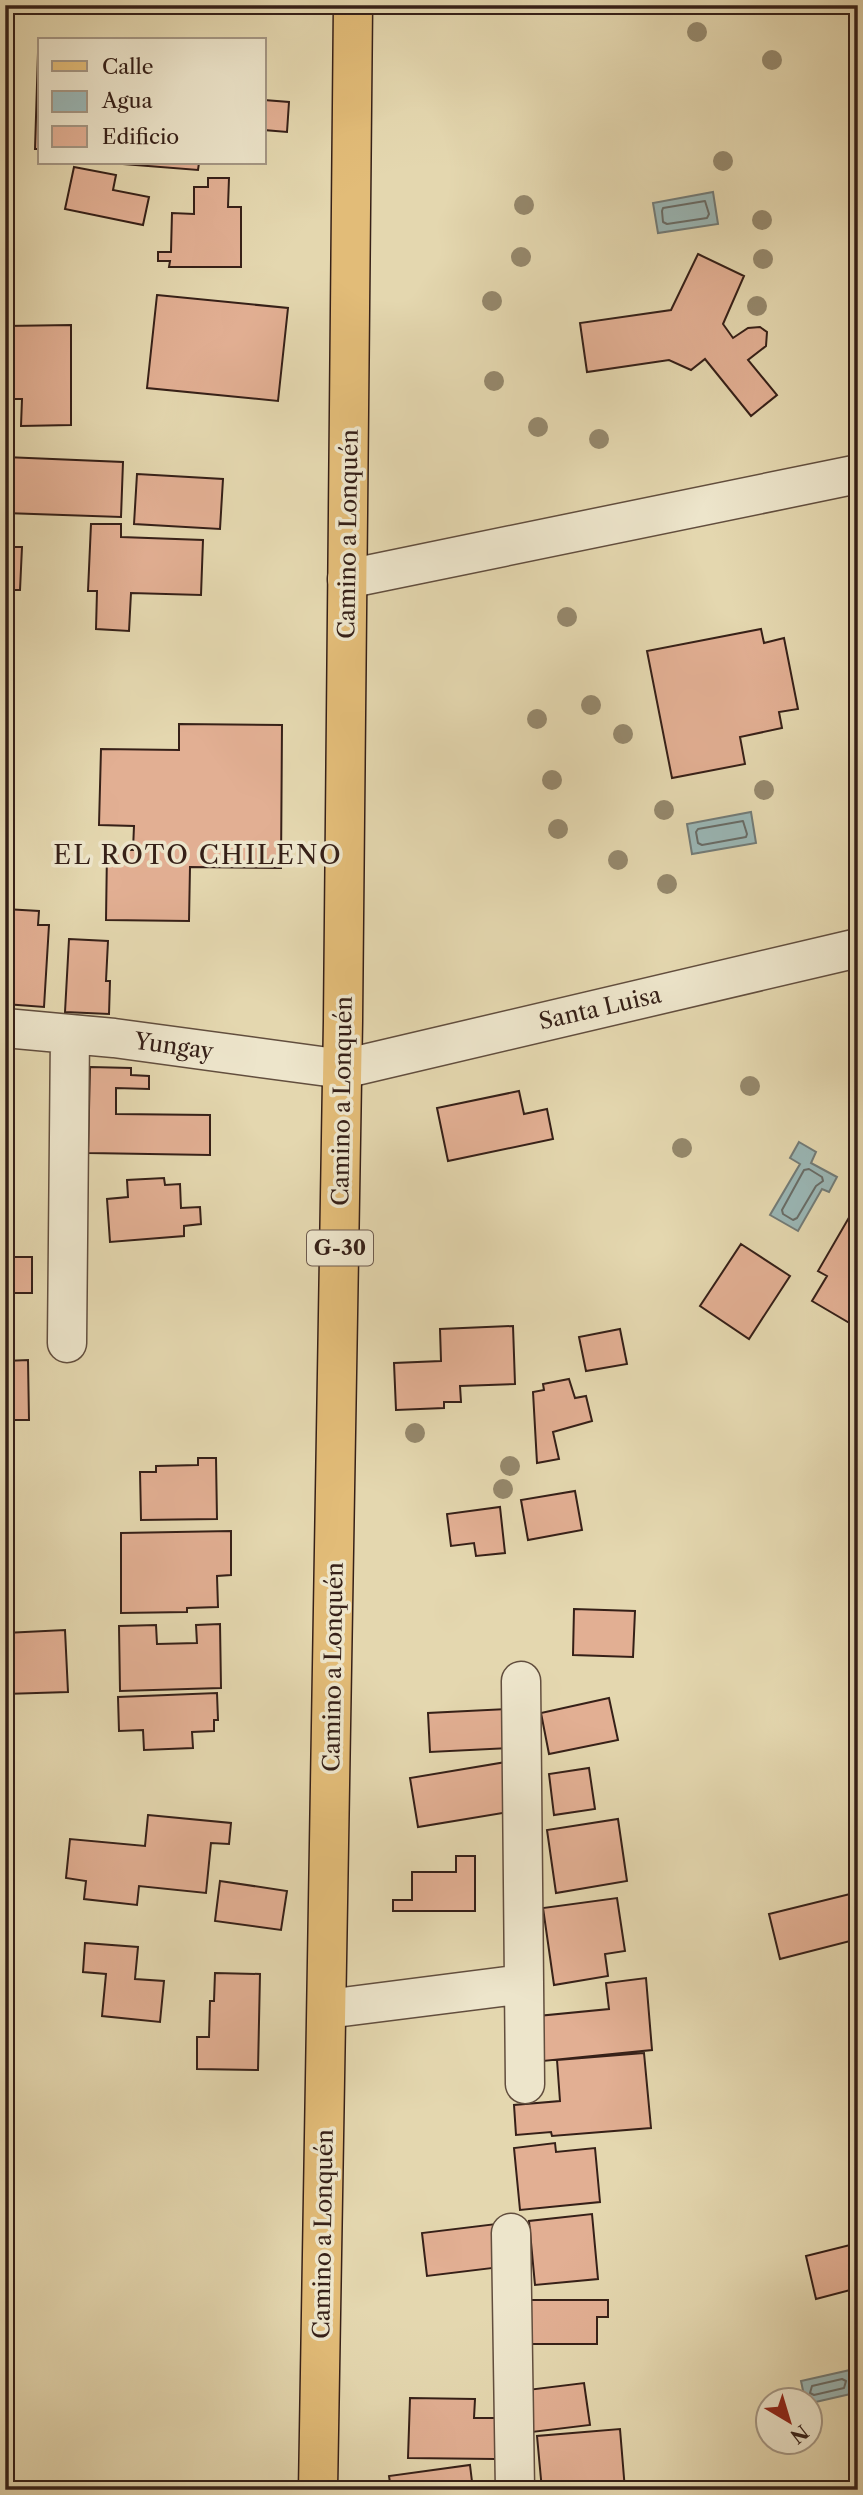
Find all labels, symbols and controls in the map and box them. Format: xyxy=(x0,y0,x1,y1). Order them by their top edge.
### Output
legend xyxy=(38,38,266,164)
text: Calle xyxy=(102,54,154,79)
text: Agua xyxy=(101,88,154,113)
text: Edificio xyxy=(102,124,179,149)
street label: Camino a Lonquén xyxy=(332,429,364,639)
district label: EL ROTO CHILENO xyxy=(53,839,343,871)
street label: Santa Luisa xyxy=(536,980,665,1036)
street label: Camino a Lonquén xyxy=(326,996,358,1206)
street label: Yungay xyxy=(132,1026,215,1065)
road number: G-30 xyxy=(307,1230,373,1266)
street label: Camino a Lonquén xyxy=(317,1562,349,1772)
street label: Camino a Lonquén xyxy=(307,2129,339,2339)
north arrow xyxy=(754,2386,824,2456)
text: N xyxy=(786,2420,813,2448)

